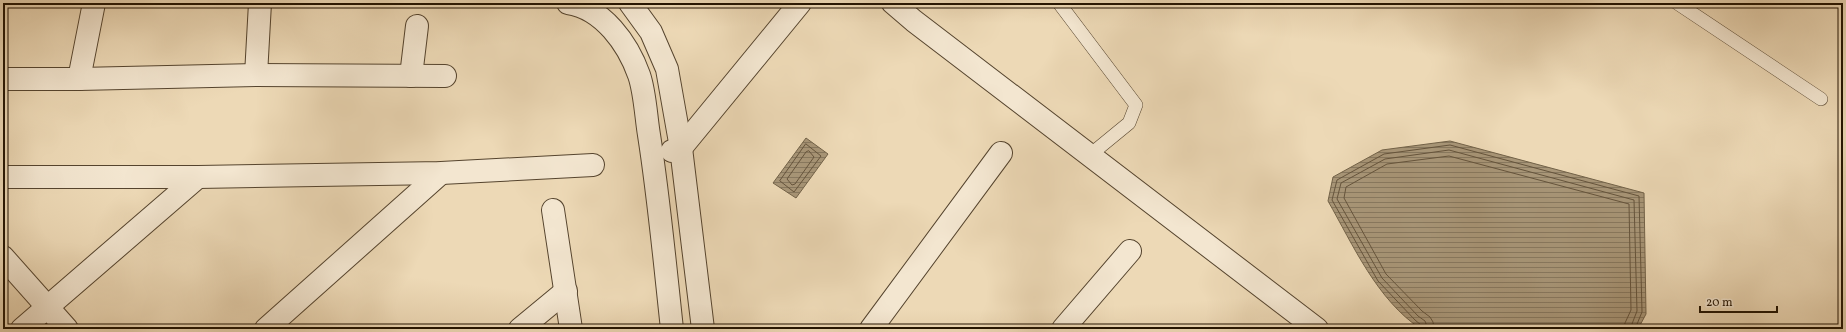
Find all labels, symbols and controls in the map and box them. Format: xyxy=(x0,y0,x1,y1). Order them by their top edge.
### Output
scale bar xyxy=(1700,288,1777,314)
text: 20 m xyxy=(1706,295,1733,311)

